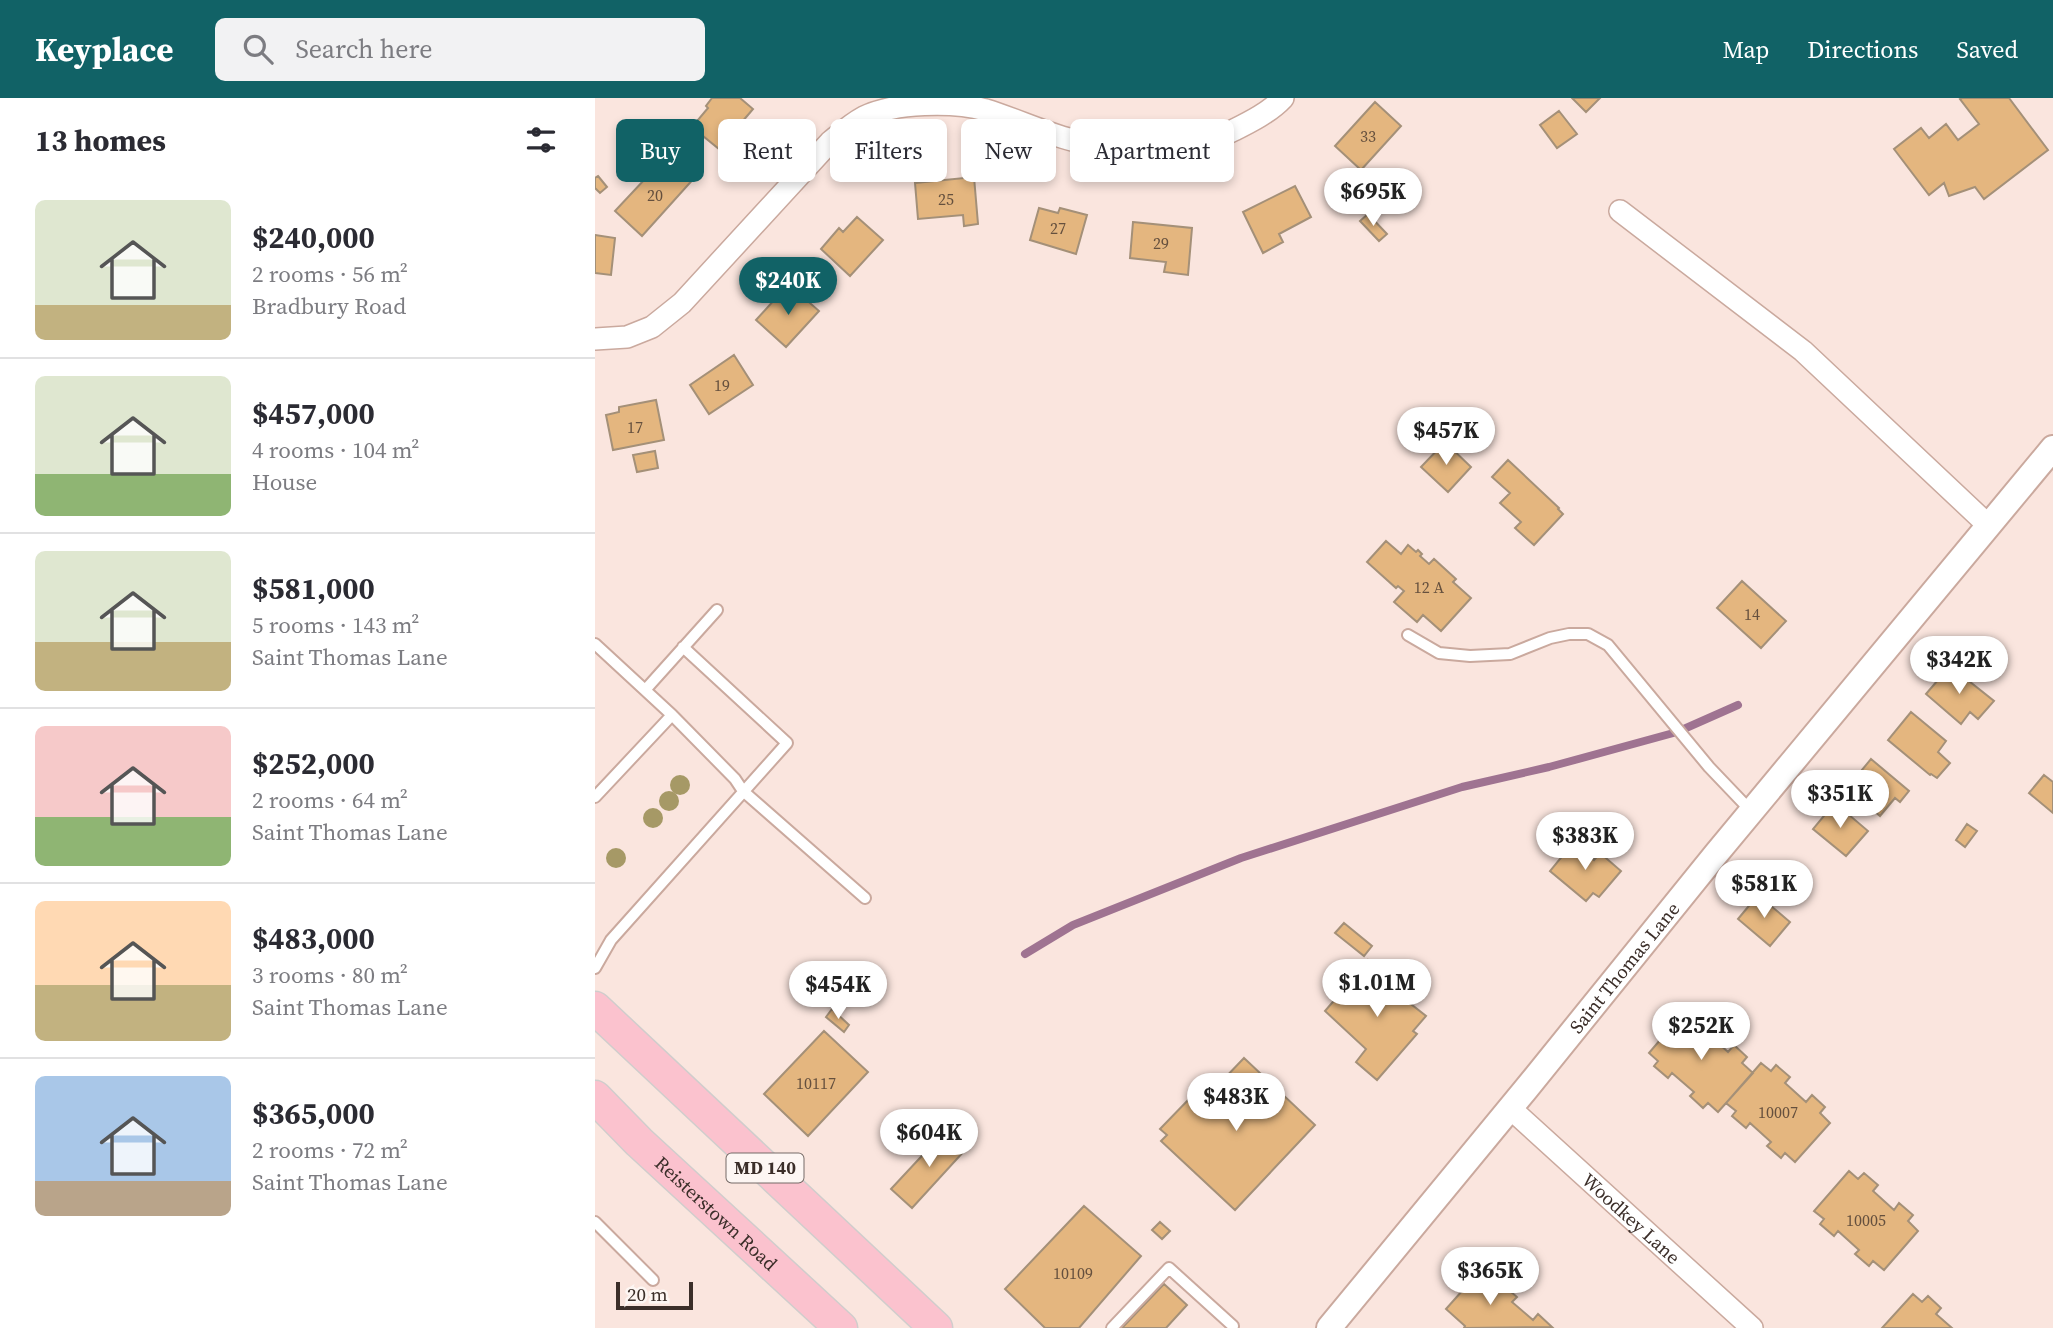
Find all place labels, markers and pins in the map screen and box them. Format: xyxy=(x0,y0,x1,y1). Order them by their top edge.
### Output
pin: $695K xyxy=(1324,169,1422,228)
pin: $240K xyxy=(739,258,837,317)
pin: $457K xyxy=(1397,408,1495,467)
pin: $342K xyxy=(1910,636,2008,696)
pin: $351K xyxy=(1791,770,1889,830)
pin: $383K xyxy=(1536,812,1634,872)
pin: $581K xyxy=(1715,860,1813,920)
pin: $1.01M xyxy=(1320,960,1434,1019)
pin: $454K xyxy=(789,962,887,1021)
pin: $252K xyxy=(1652,1002,1750,1062)
pin: $483K xyxy=(1187,1074,1285,1133)
pin: $604K xyxy=(880,1110,978,1169)
pin: $365K xyxy=(1441,1248,1539,1307)

